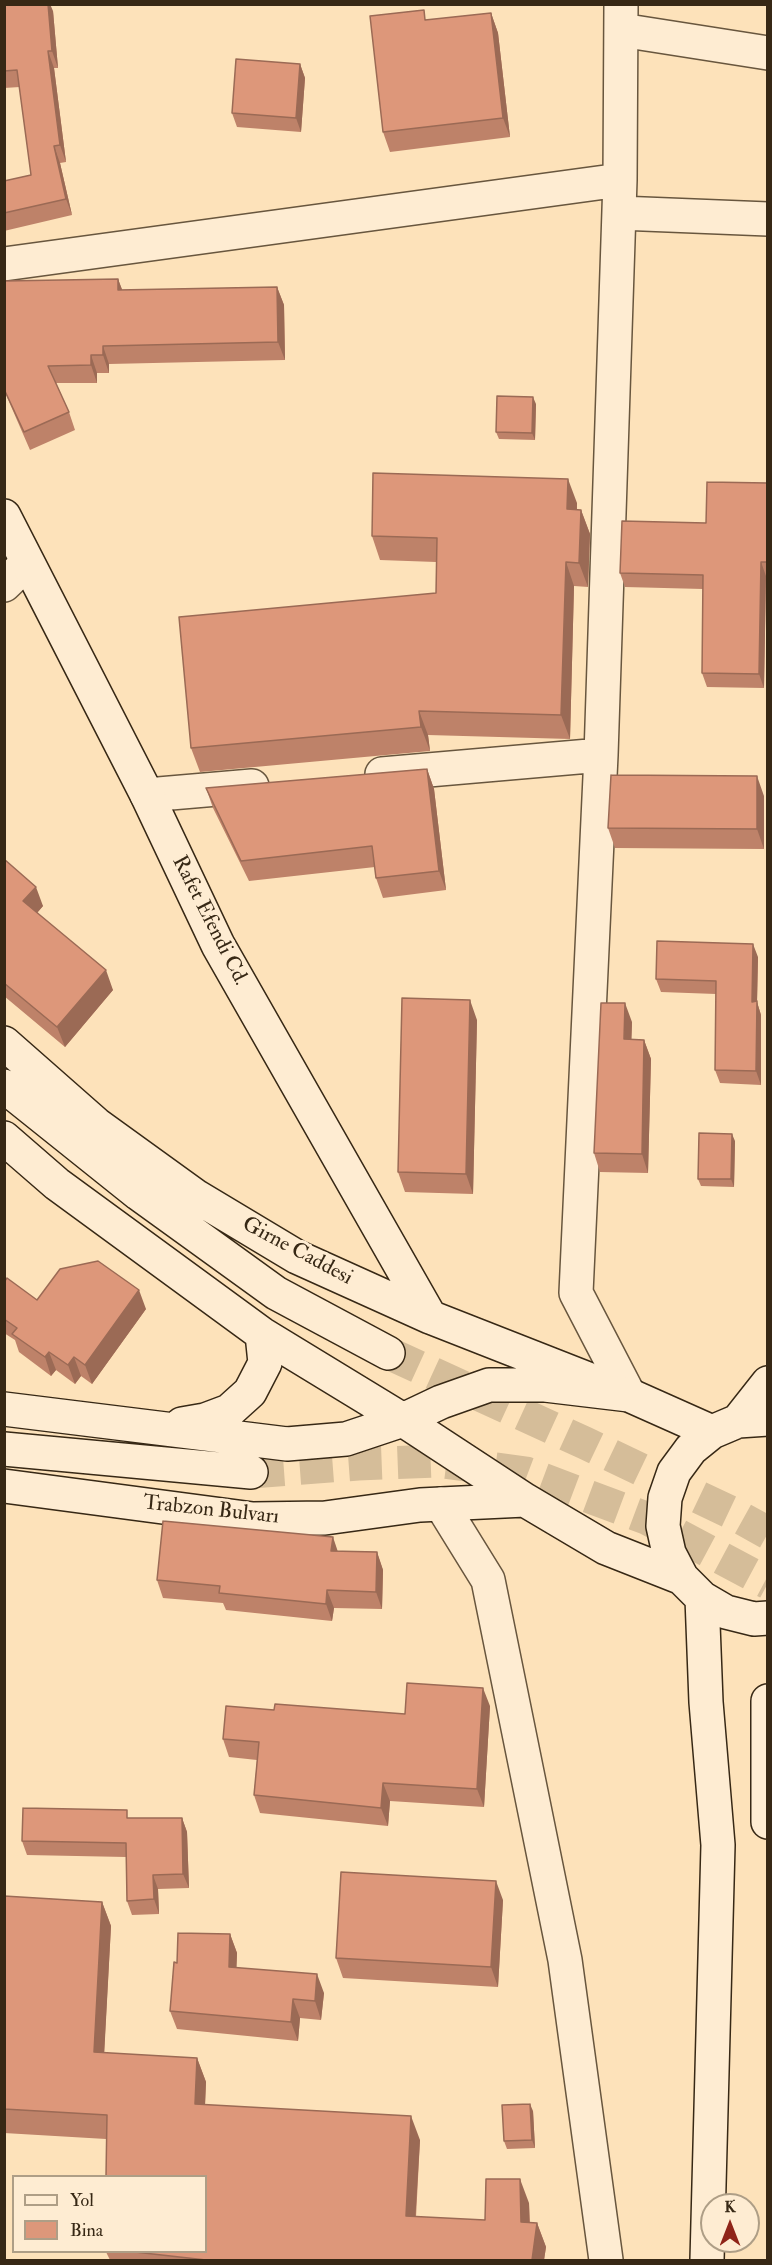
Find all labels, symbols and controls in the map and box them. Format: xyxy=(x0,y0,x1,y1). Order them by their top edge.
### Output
street label: Rafet Efendi Cd. xyxy=(166,852,252,990)
street label: Girne Caddesi xyxy=(238,1212,356,1292)
street label: Trabzon Bulvarı xyxy=(142,1491,280,1531)
legend xyxy=(12,2175,207,2253)
text: Yol xyxy=(70,2189,94,2212)
north arrow xyxy=(700,2193,760,2253)
text: K xyxy=(724,2197,736,2217)
text: Bina xyxy=(70,2219,103,2242)

